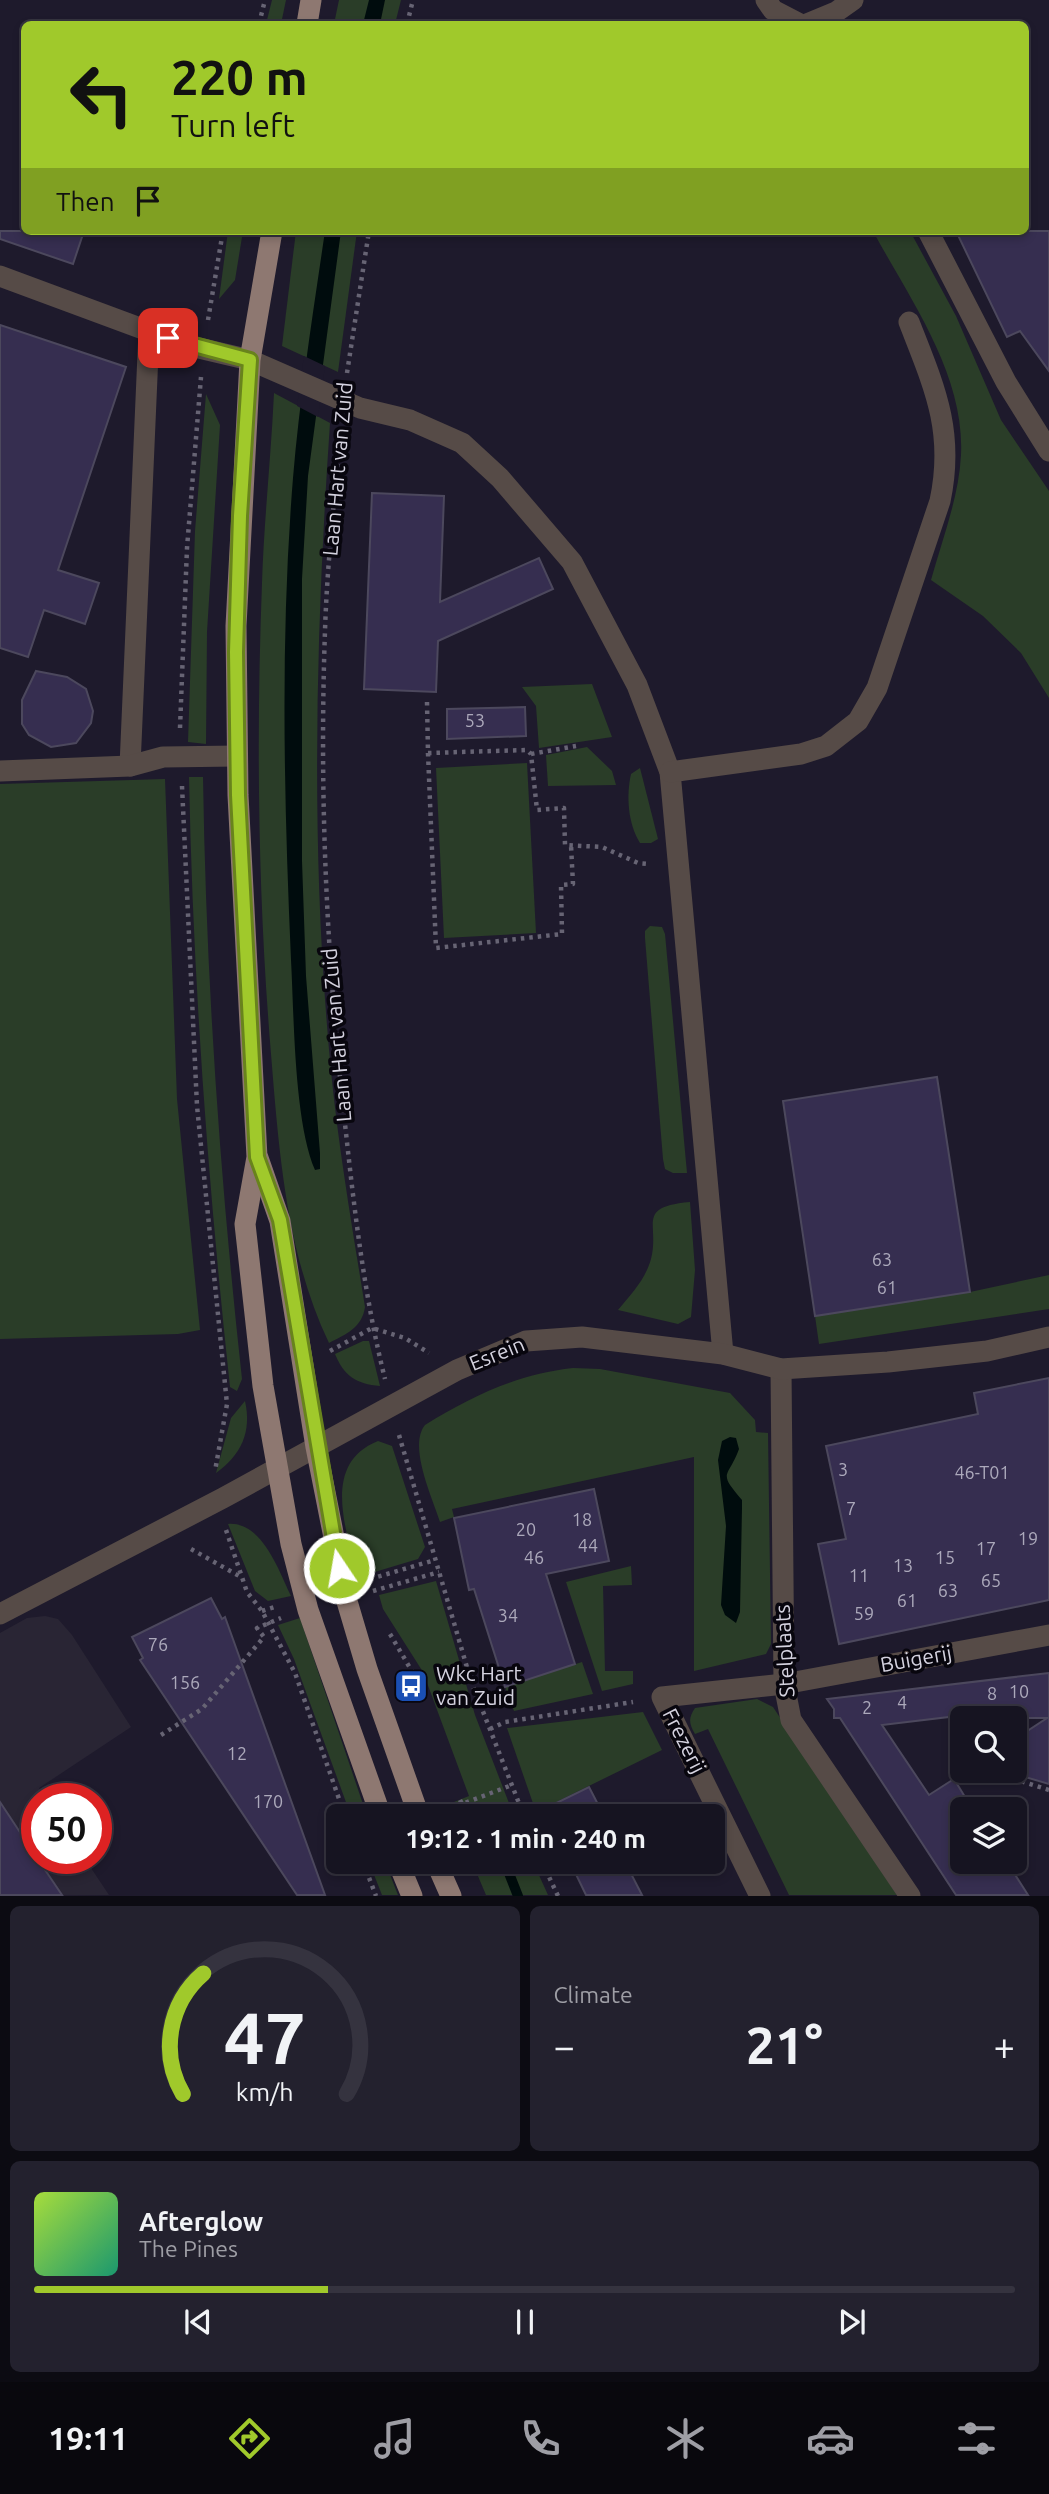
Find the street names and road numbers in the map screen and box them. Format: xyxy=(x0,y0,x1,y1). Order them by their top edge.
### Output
street label: Laan Hart van Zuid xyxy=(317,381,357,557)
street label: Laan Hart van Zuid xyxy=(316,947,356,1123)
street label: Esrein xyxy=(465,1331,528,1375)
street label: Stelplaats xyxy=(770,1604,798,1698)
street label: Buigerij xyxy=(878,1640,953,1676)
street label: Frezerij xyxy=(658,1704,711,1777)

